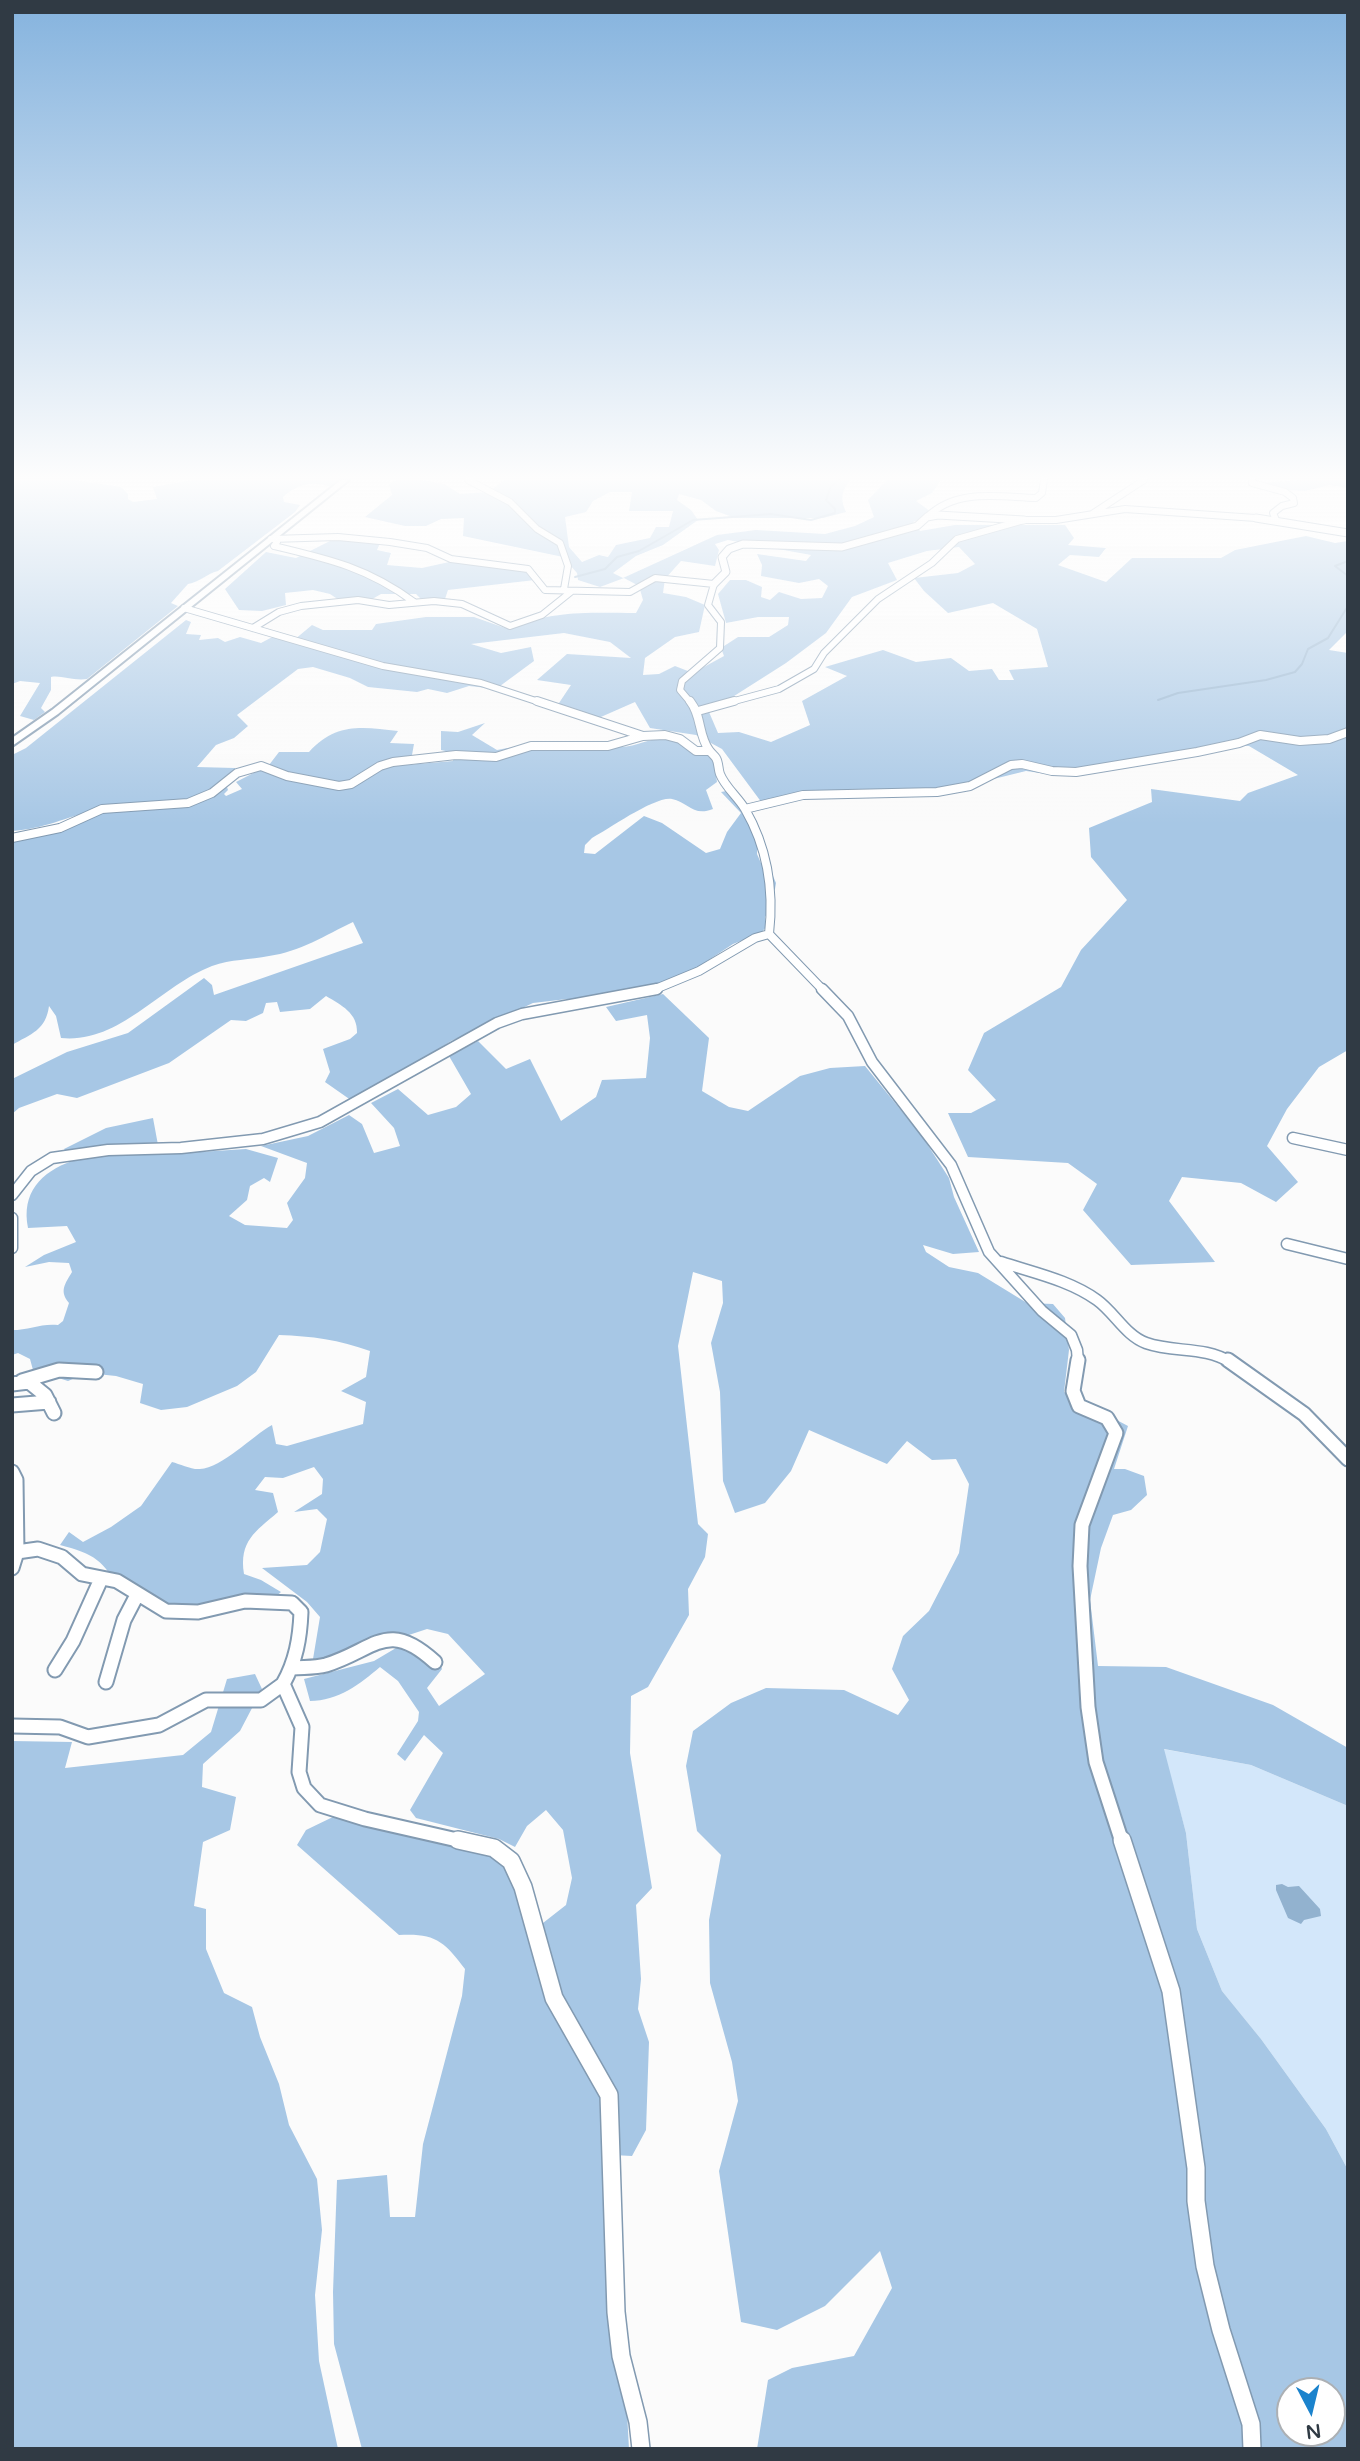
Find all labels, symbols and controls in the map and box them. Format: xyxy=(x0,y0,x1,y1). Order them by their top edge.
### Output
north arrow xyxy=(1276,2377,1346,2447)
text: N xyxy=(1304,2419,1322,2443)

